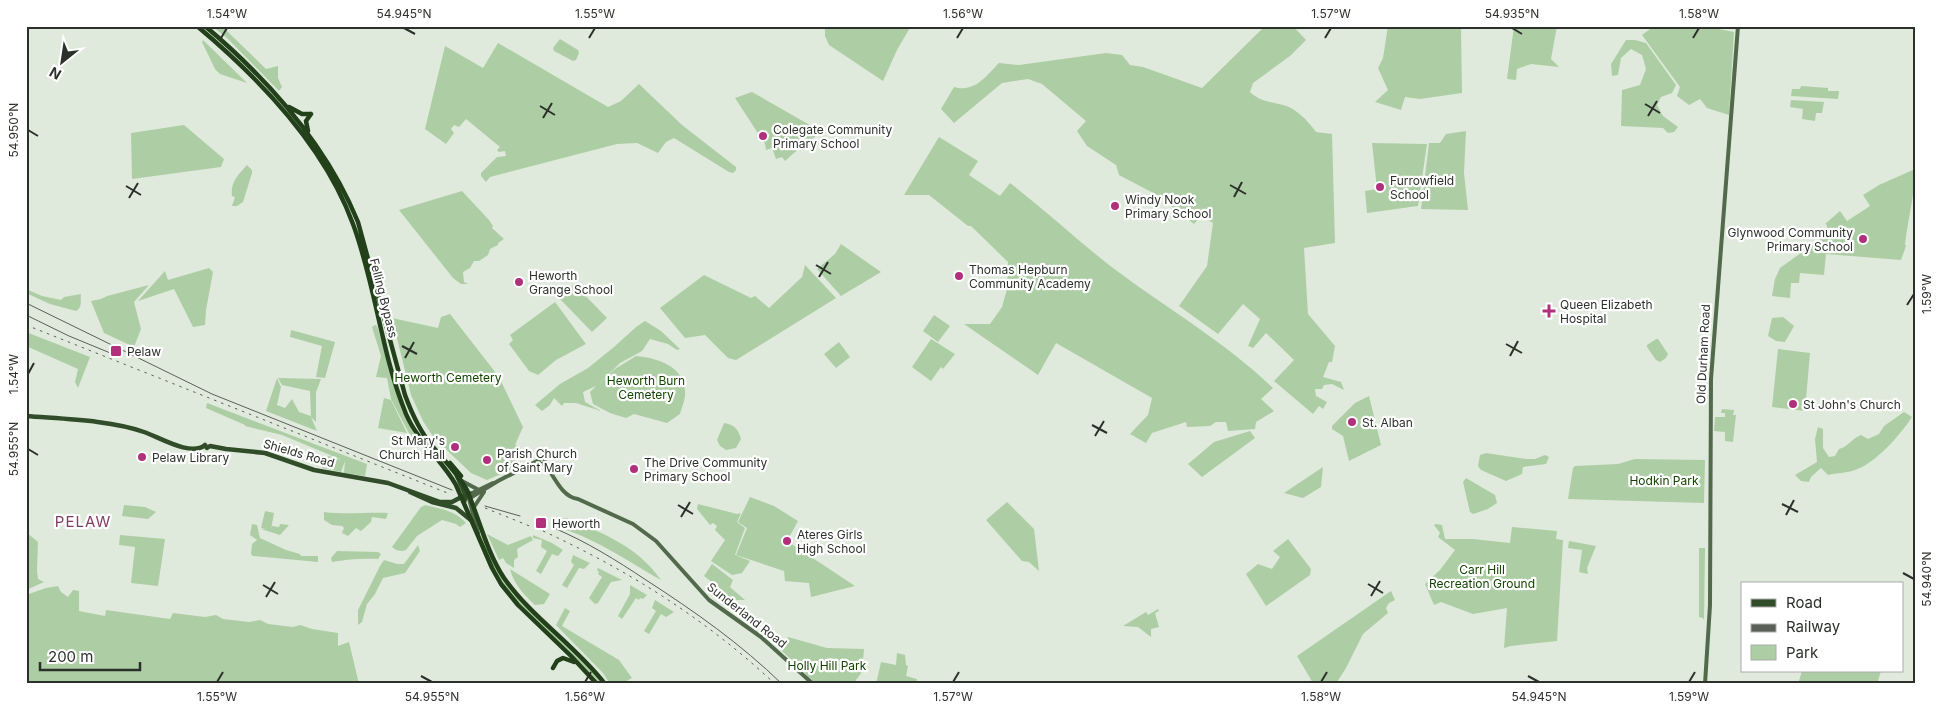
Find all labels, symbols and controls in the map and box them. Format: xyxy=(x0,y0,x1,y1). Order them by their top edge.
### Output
text: 1.54°W xyxy=(207,6,247,21)
text: 54.945°N xyxy=(376,6,432,21)
text: 1.55°W xyxy=(575,6,615,21)
text: 1.56°W xyxy=(943,6,983,21)
text: 1.57°W xyxy=(1311,6,1351,21)
text: 54.935°N xyxy=(1485,6,1539,21)
text: 1.58°W xyxy=(1679,6,1719,21)
north arrow xyxy=(38,38,88,88)
text: N xyxy=(46,64,64,84)
text: 54.950°N xyxy=(6,103,21,157)
place label: Colegate Community Primary School xyxy=(773,122,892,151)
marker: Colegate Community Primary School xyxy=(757,130,769,142)
place label: Furrowfield School xyxy=(1390,173,1454,202)
marker: Furrowfield School xyxy=(1374,181,1386,193)
place label: Windy Nook Primary School xyxy=(1125,192,1211,221)
marker: Windy Nook Primary School xyxy=(1109,200,1121,212)
place label: Glynwood Community Primary School xyxy=(1728,225,1853,254)
marker: Glynwood Community Primary School xyxy=(1857,233,1869,245)
street label: Felling Bypass xyxy=(367,257,401,339)
place label: Thomas Hepburn Community Academy xyxy=(969,262,1091,291)
place label: Heworth Grange School xyxy=(529,268,613,297)
marker: Thomas Hepburn Community Academy xyxy=(953,270,965,282)
text: 1.59°W xyxy=(1919,274,1934,314)
marker: Heworth Grange School xyxy=(513,276,525,288)
place label: Queen Elizabeth Hospital xyxy=(1560,297,1652,326)
marker: Queen Elizabeth Hospital xyxy=(1542,304,1556,318)
street label: Old Durham Road xyxy=(1693,304,1713,404)
marker: Pelaw xyxy=(109,344,123,358)
place label: Pelaw xyxy=(127,344,161,359)
text: 1.54°W xyxy=(6,354,21,394)
park label: Heworth Cemetery xyxy=(394,370,502,385)
park label: Heworth Burn Cemetery xyxy=(607,373,685,402)
place label: St John's Church xyxy=(1803,397,1901,412)
marker: St John's Church xyxy=(1787,398,1799,410)
place label: St. Alban xyxy=(1362,415,1413,430)
marker: St. Alban xyxy=(1346,416,1358,428)
text: 54.955°N xyxy=(6,422,21,476)
place label: St Mary's Church Hall xyxy=(379,433,445,462)
street label: Shields Road xyxy=(262,436,336,470)
marker: St Mary's Church Hall xyxy=(449,441,461,453)
place label: Parish Church of Saint Mary xyxy=(497,446,577,475)
place label: Pelaw Library xyxy=(152,450,229,465)
marker: Pelaw Library xyxy=(136,451,148,463)
marker: Parish Church of Saint Mary xyxy=(481,454,493,466)
place label: The Drive Community Primary School xyxy=(644,455,768,484)
marker: The Drive Community Primary School xyxy=(628,463,640,475)
park label: Hodkin Park xyxy=(1629,473,1699,488)
district label: PELAW xyxy=(55,512,111,531)
marker: Heworth xyxy=(534,516,548,530)
place label: Heworth xyxy=(552,516,600,531)
place label: Ateres Girls High School xyxy=(797,527,866,556)
marker: Ateres Girls High School xyxy=(781,535,793,547)
text: 54.940°N xyxy=(1919,551,1934,607)
park label: Carr Hill Recreation Ground xyxy=(1429,562,1535,591)
street label: Sunderland Road xyxy=(704,579,790,651)
legend xyxy=(1741,582,1904,672)
text: Road xyxy=(1786,593,1822,612)
text: Railway xyxy=(1786,617,1841,636)
scale bar xyxy=(40,640,140,672)
text: Park xyxy=(1786,643,1819,662)
text: 200 m xyxy=(48,647,93,666)
park label: Holly Hill Park xyxy=(788,658,867,673)
text: 1.55°W xyxy=(197,689,237,704)
text: 54.955°N xyxy=(405,689,459,704)
text: 1.56°W xyxy=(565,689,605,704)
text: 1.57°W xyxy=(933,689,973,704)
text: 1.58°W xyxy=(1301,689,1341,704)
text: 54.945°N xyxy=(1511,689,1567,704)
text: 1.59°W xyxy=(1669,689,1709,704)

